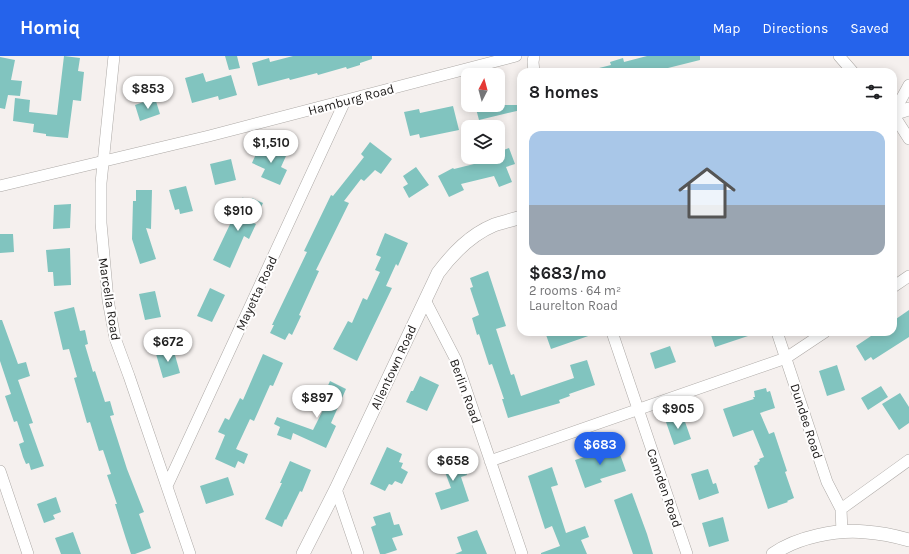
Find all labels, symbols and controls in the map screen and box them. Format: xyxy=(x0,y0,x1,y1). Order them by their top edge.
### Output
text: Homiq xyxy=(20,17,80,39)
text: Map xyxy=(713,20,741,37)
text: Directions xyxy=(763,20,828,37)
text: Saved xyxy=(850,20,889,37)
north arrow xyxy=(461,68,505,112)
map controls xyxy=(461,68,505,164)
pin: $853 xyxy=(124,76,172,110)
text: $853 xyxy=(131,81,165,96)
street label: Hamburg Road xyxy=(306,81,396,118)
icon: filters xyxy=(863,81,885,103)
text: 8 homes xyxy=(529,82,599,102)
button: layers xyxy=(461,120,505,164)
pin: $1,510 xyxy=(238,130,304,164)
text: $1,510 xyxy=(252,135,290,150)
icon: home xyxy=(671,157,743,229)
pin: $910 xyxy=(214,198,262,232)
text: $910 xyxy=(223,203,253,218)
street label: Mayetta Road xyxy=(233,253,280,333)
street label: Marcella Road xyxy=(96,257,123,342)
text: $683/mo xyxy=(529,263,606,283)
text: 2 rooms · 64 m² xyxy=(529,283,621,298)
text: Laurelton Road xyxy=(529,298,618,313)
street label: Allentown Road xyxy=(367,323,420,412)
pin: $672 xyxy=(144,329,192,363)
text: $672 xyxy=(152,334,184,349)
street label: Berlin Road xyxy=(447,357,484,426)
street label: Dundee Road xyxy=(787,382,826,461)
pin: $897 xyxy=(293,385,341,419)
text: $897 xyxy=(301,390,333,405)
pin: $905 xyxy=(654,396,702,430)
text: $905 xyxy=(662,401,694,416)
pin: $683 xyxy=(576,432,624,466)
text: $683 xyxy=(583,437,617,452)
street label: Camden Road xyxy=(644,447,685,530)
pin: $658 xyxy=(429,448,477,482)
text: $658 xyxy=(437,453,469,468)

